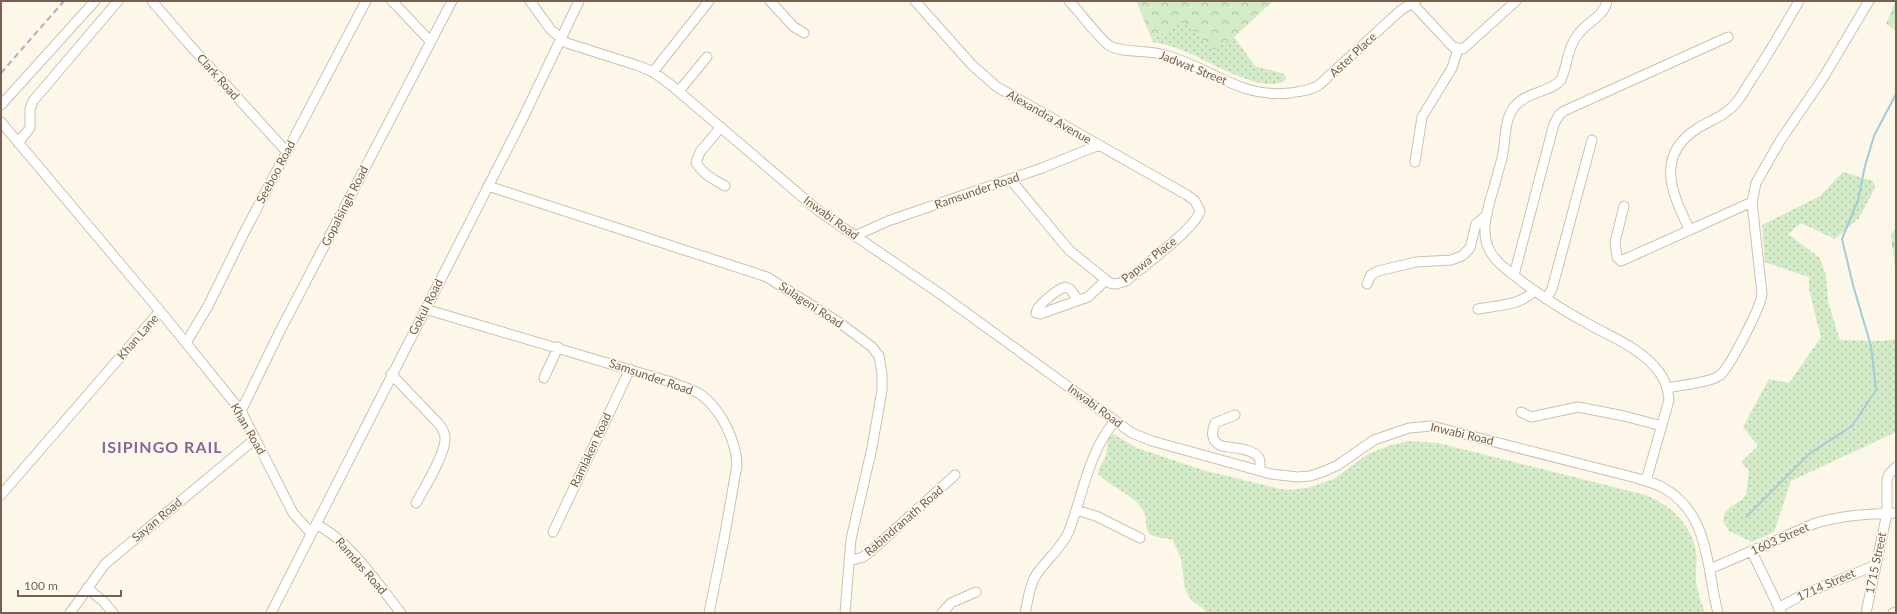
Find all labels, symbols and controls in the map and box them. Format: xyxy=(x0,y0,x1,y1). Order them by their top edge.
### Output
street label: Aster Place xyxy=(1326,29,1379,80)
street label: Jadwat Street xyxy=(1157,47,1230,88)
street label: Clark Road xyxy=(194,50,243,103)
street label: Alexandra Avenue xyxy=(1004,86,1094,147)
street label: Seeboo Road xyxy=(253,138,298,206)
street label: Gopalsingh Road xyxy=(318,163,371,249)
street label: Ramsunder Road xyxy=(932,169,1021,212)
street label: Inwabi Road xyxy=(801,193,862,243)
street label: Papwa Place xyxy=(1118,233,1179,286)
street label: Gokul Road xyxy=(405,276,446,337)
street label: Sulageni Road xyxy=(776,278,846,331)
street label: Khan Lane xyxy=(114,311,162,363)
street label: Samsunder Road xyxy=(607,355,695,398)
street label: Inwabi Road xyxy=(1065,381,1126,431)
street label: Khan Road xyxy=(228,400,269,457)
street label: Ramlaken Road xyxy=(567,410,614,489)
street label: Inwabi Road xyxy=(1429,419,1495,448)
district label: ISIPINGO RAIL xyxy=(101,437,223,456)
street label: Rabindranath Road xyxy=(861,482,946,559)
street label: Sayan Road xyxy=(129,494,185,545)
street label: 1603 Street xyxy=(1748,519,1812,558)
street label: 1715 Street xyxy=(1862,530,1889,595)
street label: Ramdas Road xyxy=(332,534,390,597)
street label: 1714 Street xyxy=(1794,565,1858,604)
scale bar xyxy=(18,572,121,598)
text: 100 m xyxy=(24,578,58,593)

